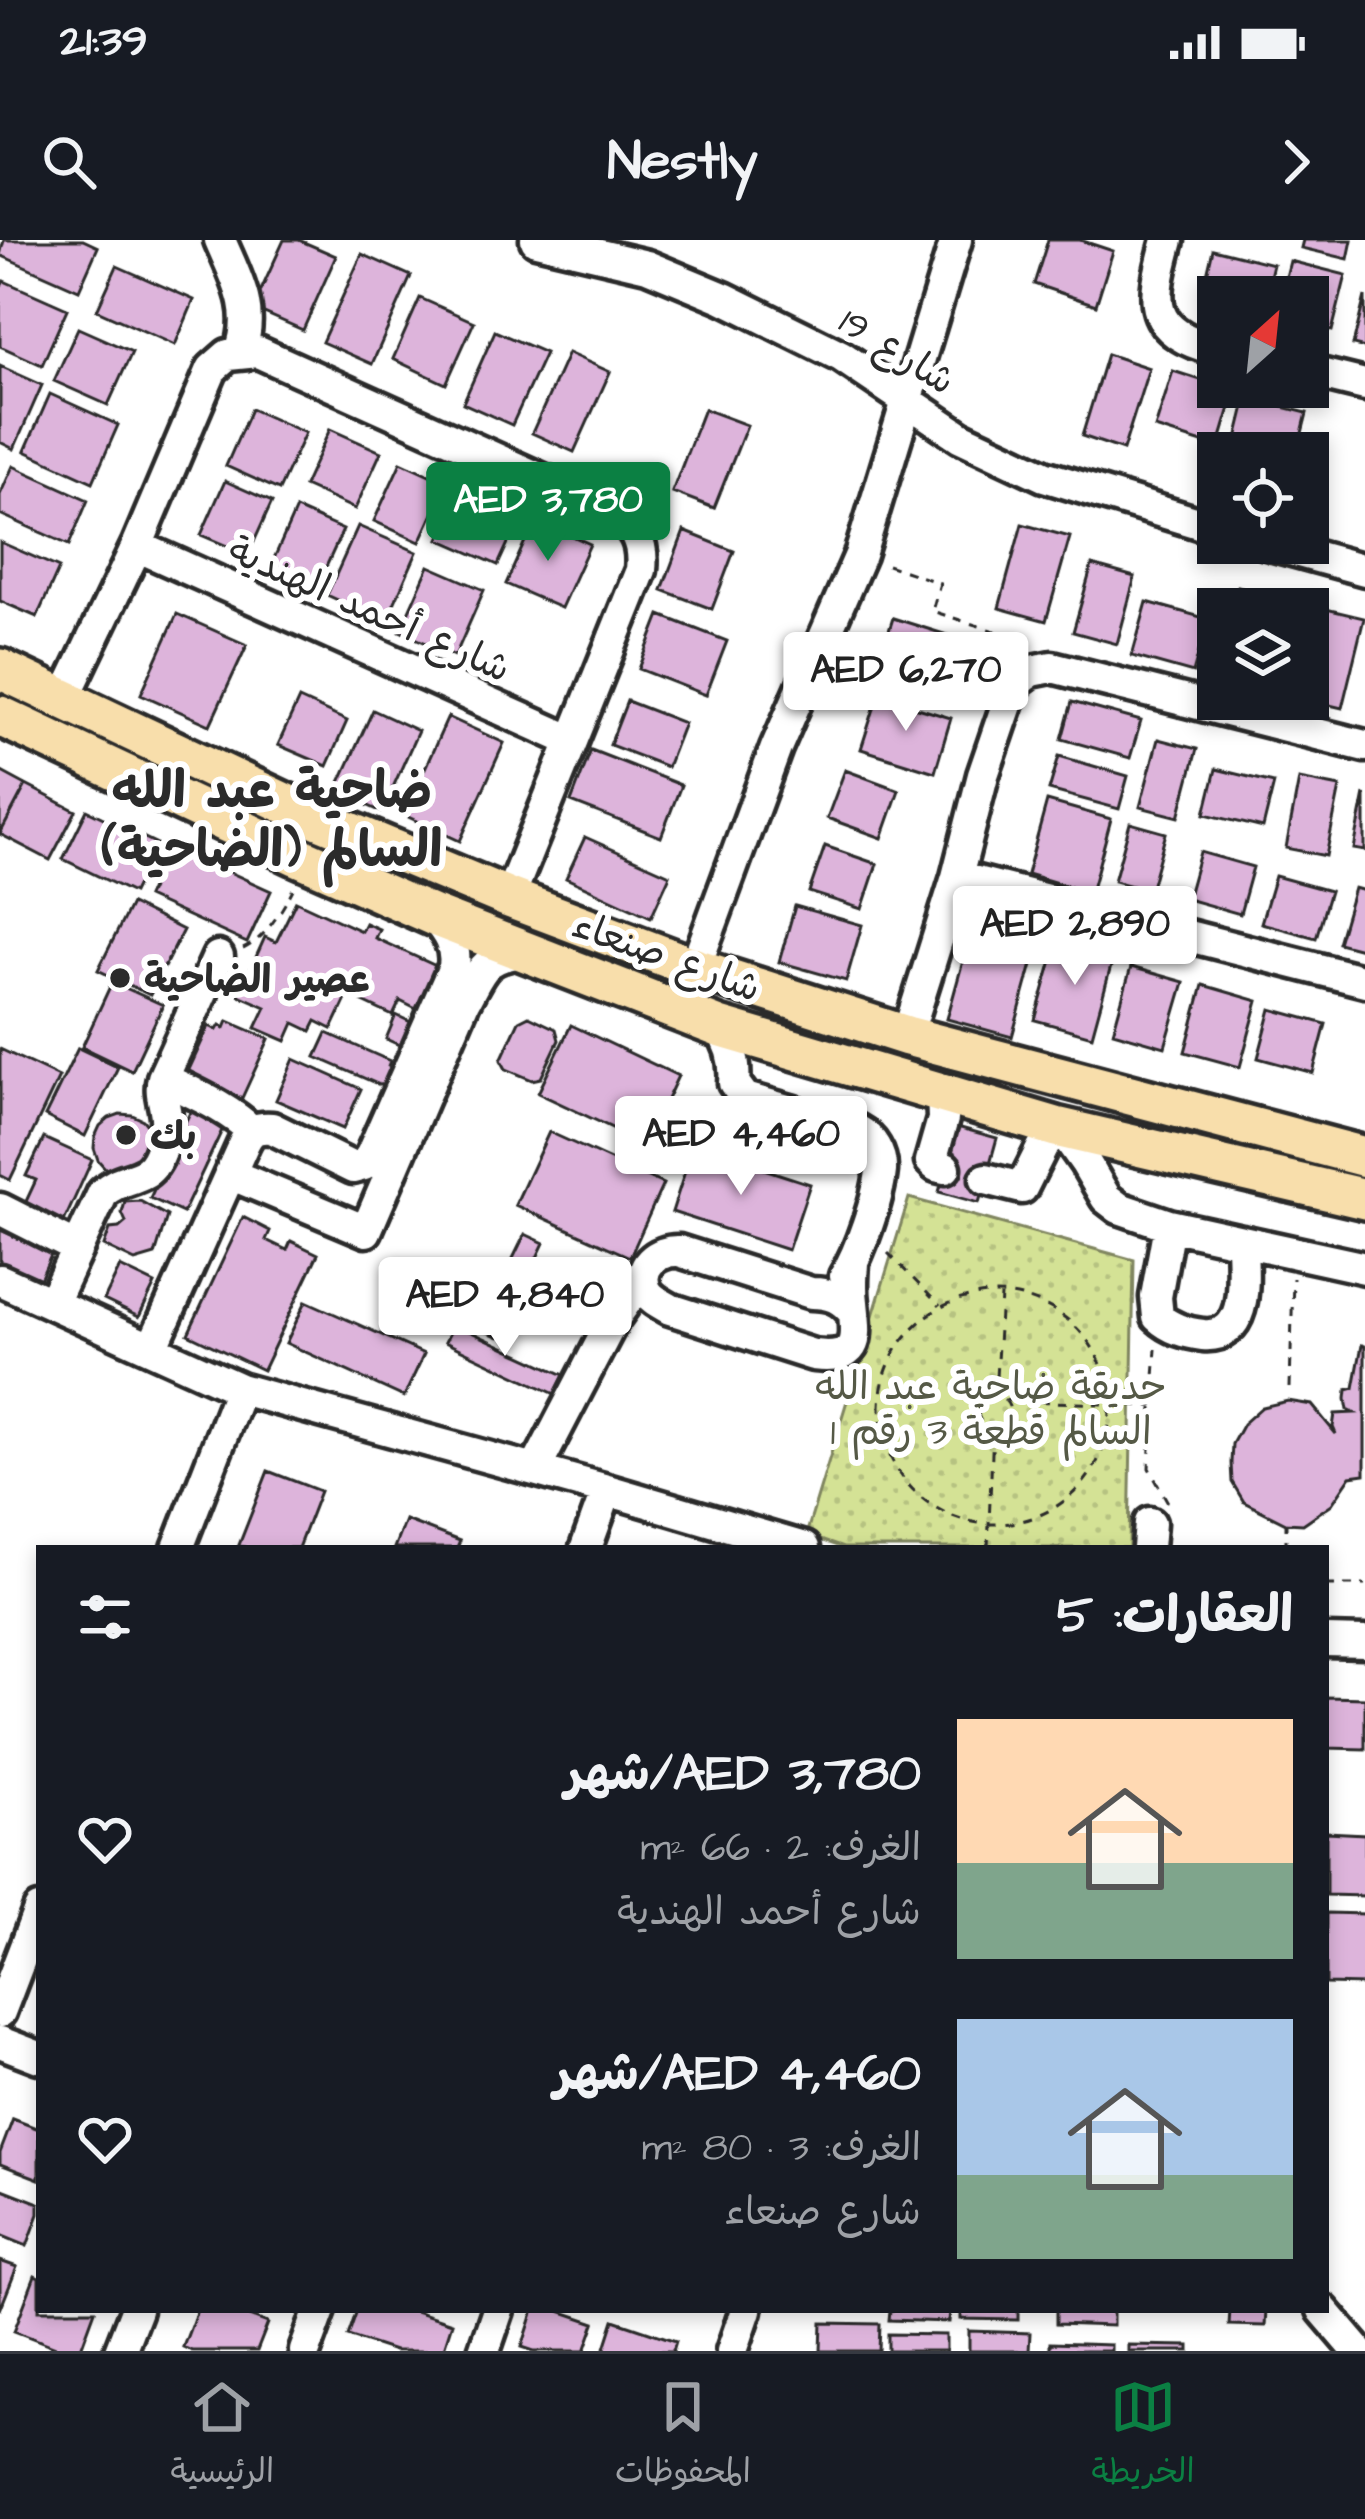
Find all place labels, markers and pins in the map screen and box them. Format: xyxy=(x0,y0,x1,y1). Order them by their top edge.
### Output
pin: AED 3,780 xyxy=(411,462,685,564)
pin: AED 6,270 xyxy=(769,632,1043,734)
pin: AED 2,890 xyxy=(938,886,1212,988)
place label: عصير الضاحية xyxy=(144,954,370,1008)
marker: عصير الضاحية xyxy=(107,965,133,991)
pin: AED 4,460 xyxy=(604,1096,878,1198)
place label: بك xyxy=(150,1111,196,1165)
marker: بك xyxy=(113,1122,139,1148)
pin: AED 4,840 xyxy=(368,1257,642,1359)

